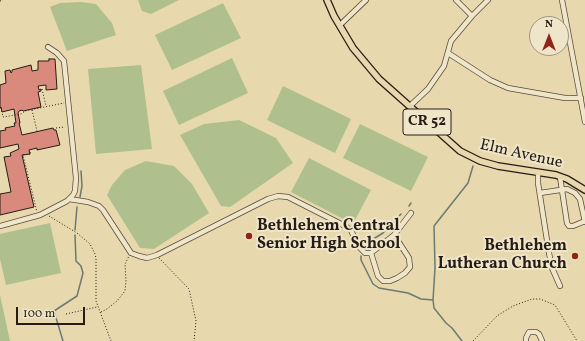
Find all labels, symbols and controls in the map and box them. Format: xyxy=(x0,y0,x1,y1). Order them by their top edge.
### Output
north arrow xyxy=(529,16,569,56)
text: N xyxy=(545,17,553,32)
road number: CR 52 xyxy=(403,109,451,135)
street label: Elm Avenue xyxy=(478,136,564,174)
place label: Bethlehem Central Senior High School xyxy=(257,217,400,255)
marker: Bethlehem Central Senior High School xyxy=(244,231,254,241)
place label: Bethlehem Lutheran Church xyxy=(438,237,567,275)
marker: Bethlehem Lutheran Church xyxy=(570,251,580,261)
scale bar xyxy=(18,299,87,325)
text: 100 m xyxy=(23,306,55,322)

